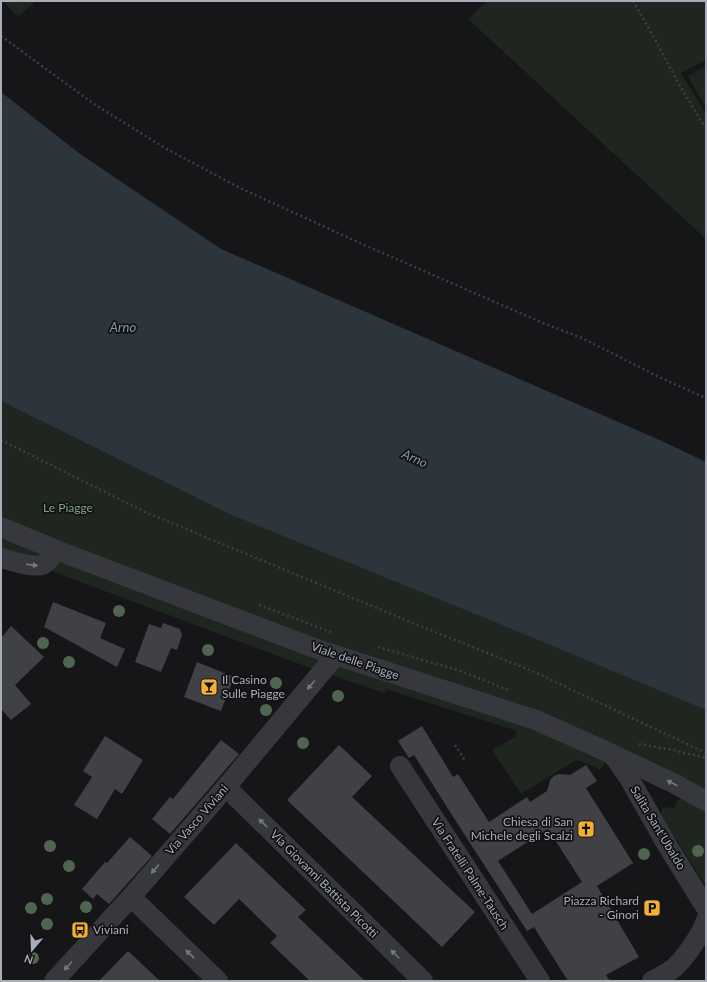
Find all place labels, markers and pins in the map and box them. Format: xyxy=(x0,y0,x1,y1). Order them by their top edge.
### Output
place label: Il Casino Sulle Piagge xyxy=(222,672,285,701)
bar icon: Il Casino Sulle Piagge xyxy=(199,677,219,697)
place label: Chiesa di San Michele degli Scalzi xyxy=(471,814,573,843)
church icon: Chiesa di San Michele degli Scalzi xyxy=(576,819,596,839)
place label: Piazza Richard - Ginori xyxy=(564,893,639,922)
parking icon: Piazza Richard - Ginori xyxy=(642,898,662,918)
bus stop icon: Viviani xyxy=(70,920,90,940)
place label: Viviani xyxy=(93,922,129,937)

